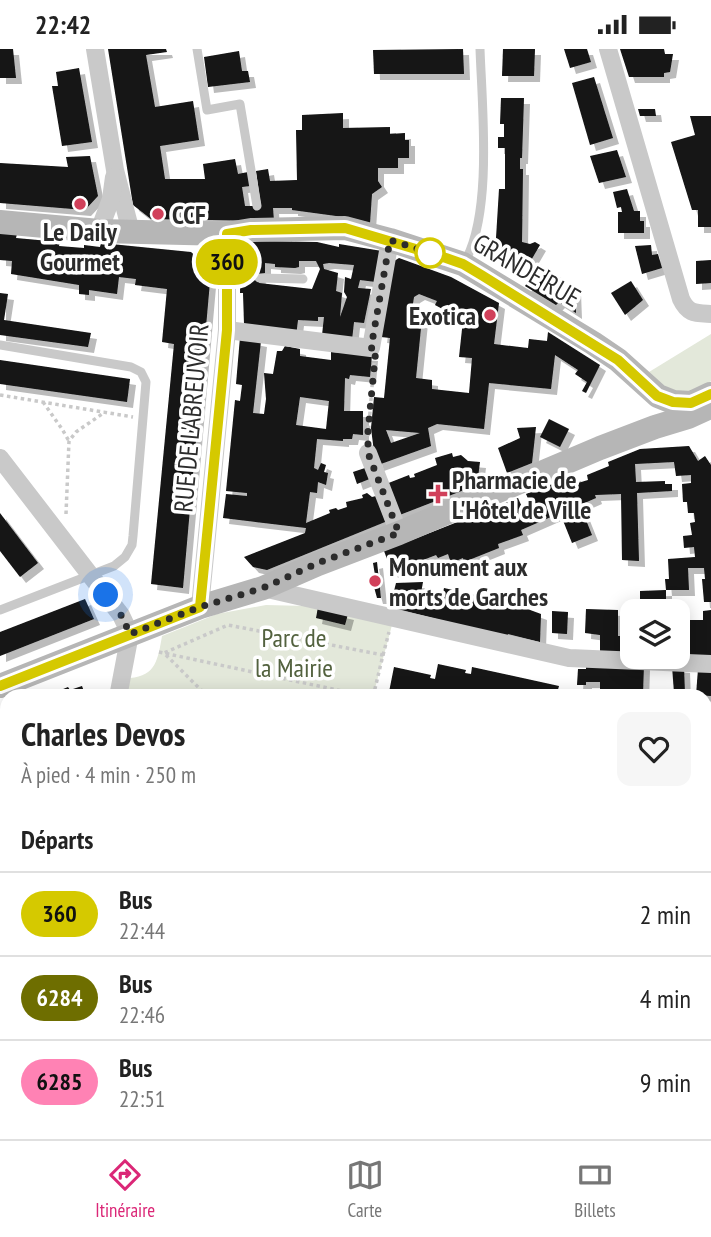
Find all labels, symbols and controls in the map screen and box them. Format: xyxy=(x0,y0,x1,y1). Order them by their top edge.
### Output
text: 22:42 xyxy=(35,8,91,41)
marker: Le Daily Gourmet xyxy=(72,196,88,212)
place label: CCF xyxy=(172,198,206,231)
marker: CCF xyxy=(150,206,166,222)
place label: Le Daily Gourmet xyxy=(40,215,120,278)
street label: GRANDE RUE xyxy=(467,226,587,314)
unlabelled marker xyxy=(415,238,445,268)
line badge: 360 xyxy=(187,239,267,285)
text: 360 xyxy=(210,246,244,277)
place label: Exotica xyxy=(409,299,476,332)
marker: Exotica xyxy=(482,307,498,323)
street label: RUE DE L'ABREUVOIR xyxy=(166,322,216,514)
place label: Pharmacie de L'Hôtel de Ville xyxy=(452,463,591,526)
marker: Pharmacie de L'Hôtel de Ville xyxy=(430,486,446,502)
place label: Monument aux morts de Garches xyxy=(389,550,548,613)
marker: Monument aux morts de Garches xyxy=(367,573,383,589)
your location xyxy=(88,577,123,612)
map controls xyxy=(620,599,690,669)
button: layers xyxy=(620,599,690,669)
park label: Parc de la Mairie xyxy=(255,621,333,684)
text: Charles Devos xyxy=(21,712,185,755)
button: heart xyxy=(617,712,691,786)
text: À pied · 4 min · 250 m xyxy=(21,760,196,789)
text: Départs xyxy=(21,823,93,856)
text: Bus xyxy=(119,883,152,916)
text: 360 xyxy=(42,898,77,929)
text: 2 min xyxy=(640,898,691,931)
text: 22:44 xyxy=(119,916,165,945)
text: Bus xyxy=(119,967,152,1000)
text: 6284 xyxy=(37,982,82,1013)
text: 4 min xyxy=(640,982,691,1015)
text: 22:46 xyxy=(119,1000,165,1029)
text: Bus xyxy=(119,1051,152,1084)
text: 6285 xyxy=(37,1066,82,1097)
text: 9 min xyxy=(640,1066,691,1099)
text: 22:51 xyxy=(119,1084,165,1113)
tab: Itinéraire xyxy=(95,1156,155,1222)
tab: Carte xyxy=(346,1156,384,1222)
tab: Billets xyxy=(574,1156,616,1222)

